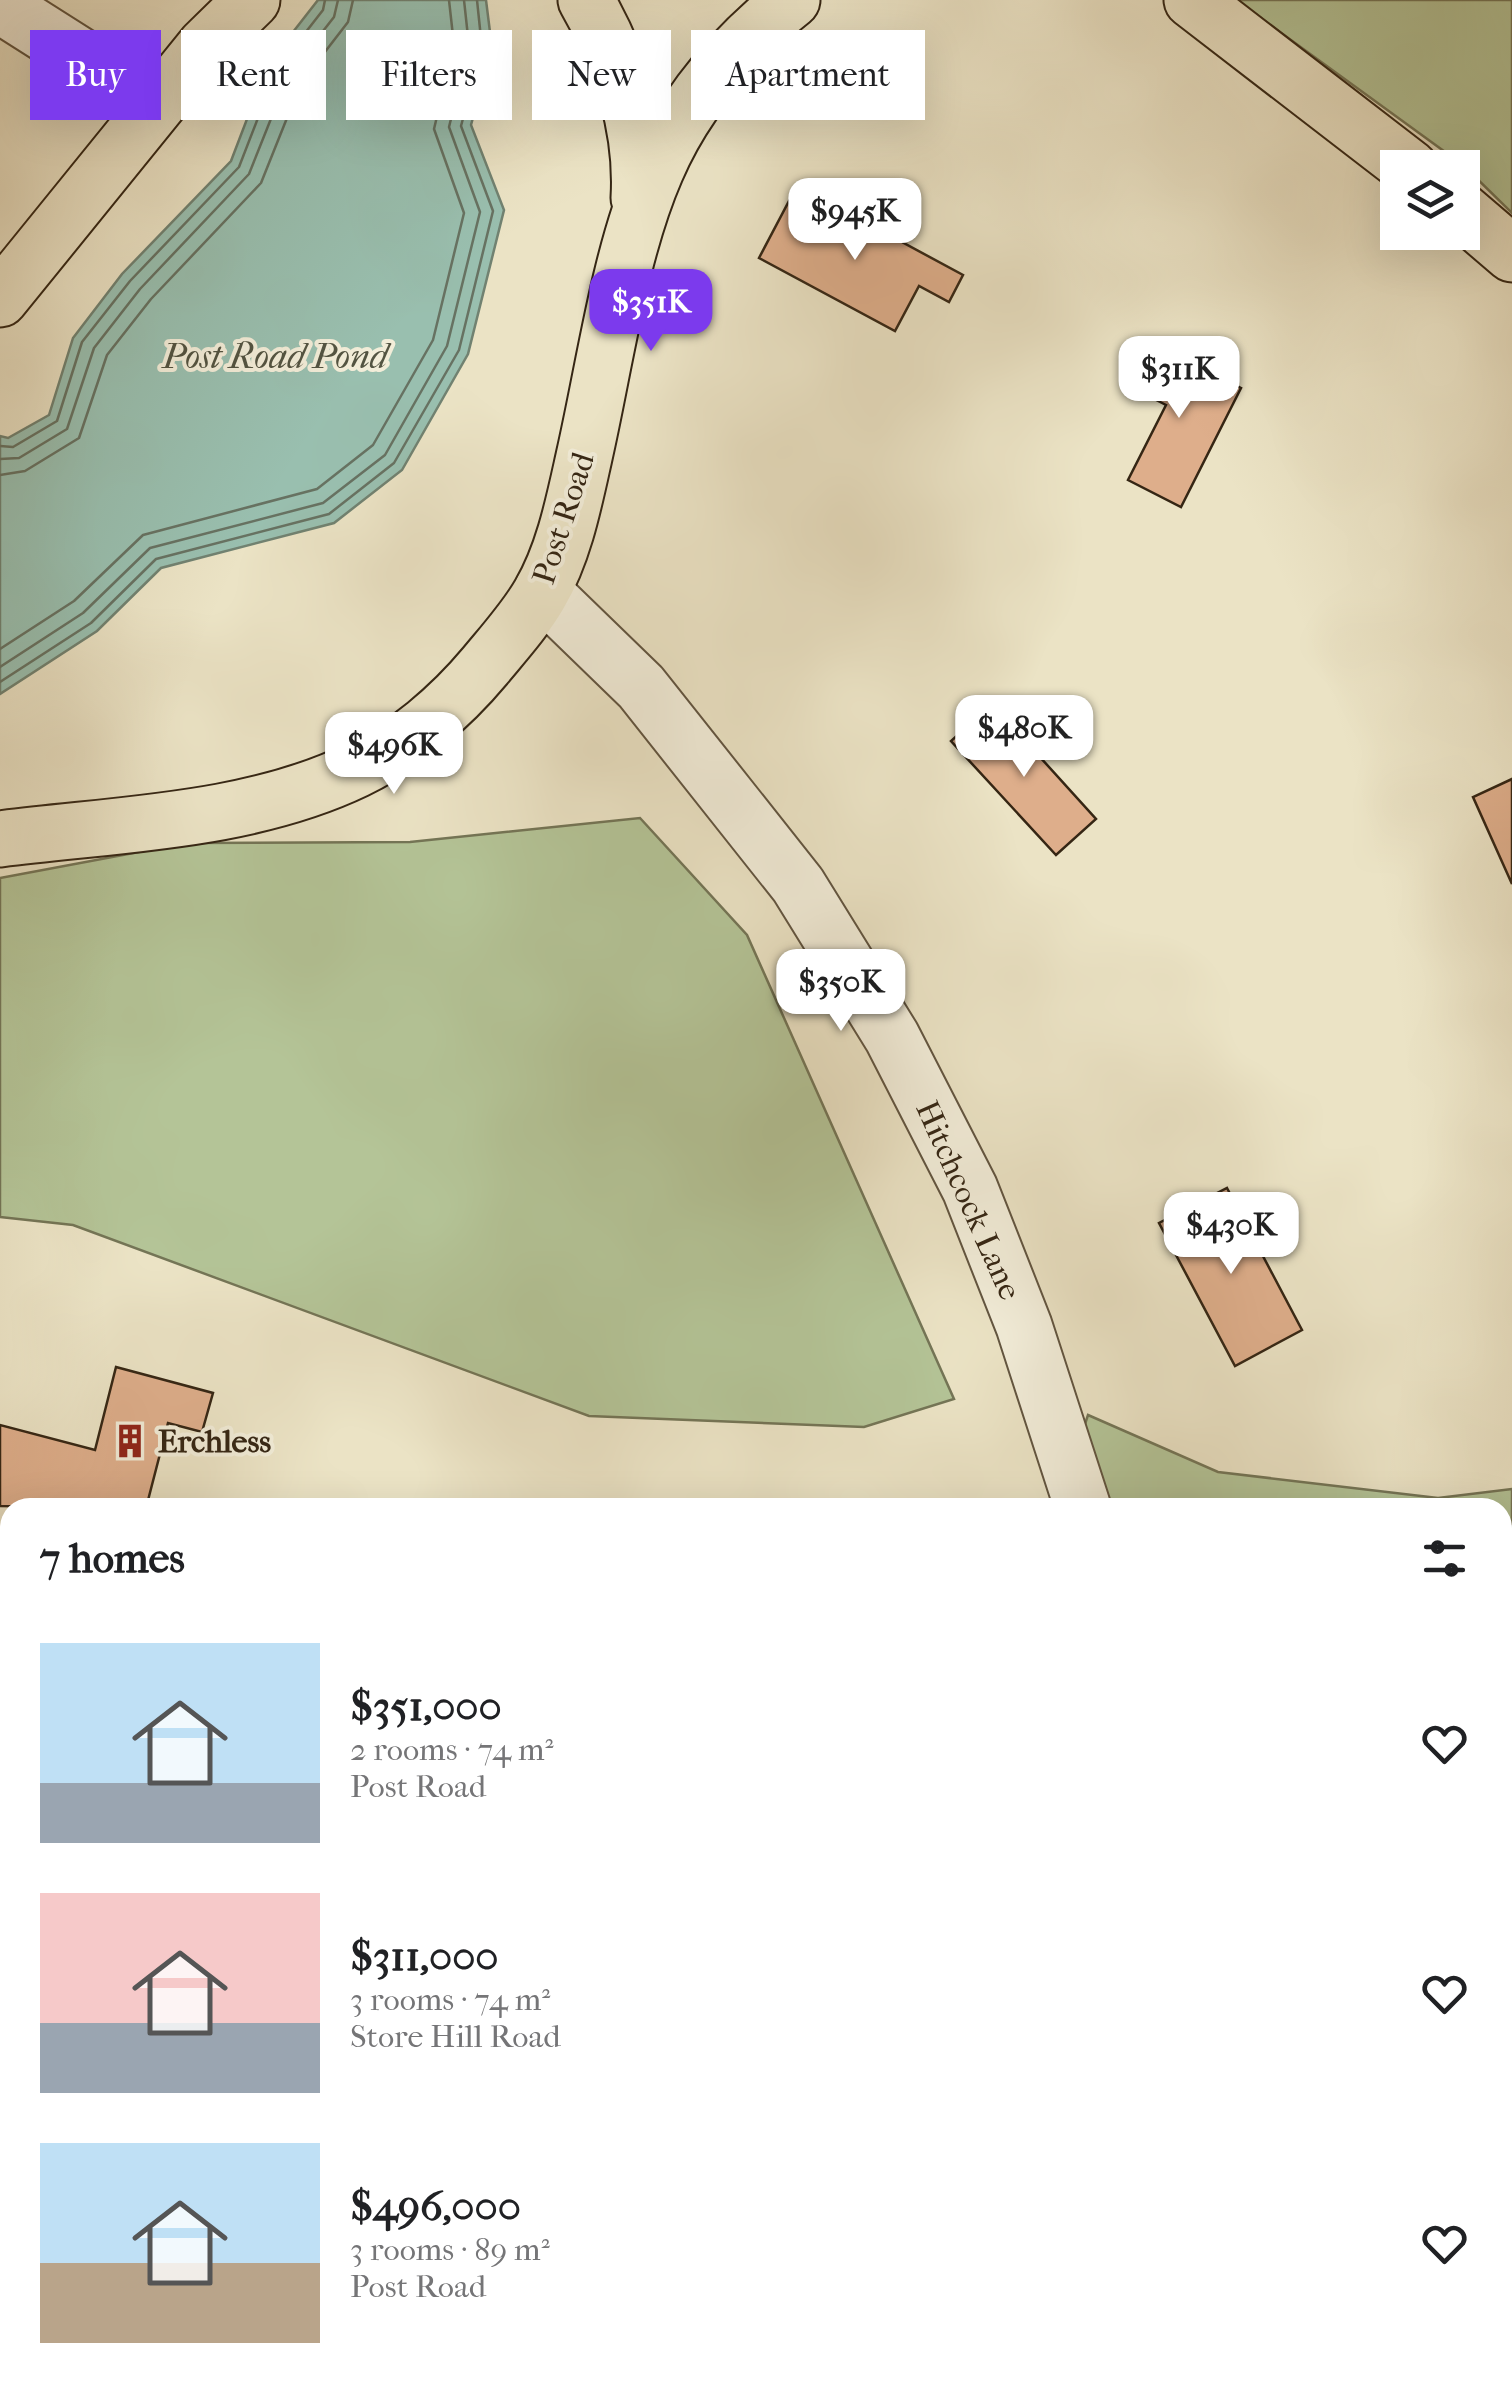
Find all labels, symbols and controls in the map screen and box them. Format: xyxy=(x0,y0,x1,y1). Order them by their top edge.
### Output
chip: Buy xyxy=(30,30,161,120)
chip: Rent xyxy=(181,30,326,120)
chip: Filters xyxy=(346,30,512,120)
chip: New xyxy=(532,30,671,120)
chip: Apartment xyxy=(691,30,925,120)
map controls xyxy=(1380,150,1480,250)
button: layers xyxy=(1380,150,1480,250)
pin: $945K xyxy=(785,178,925,263)
text: $945K xyxy=(810,192,900,229)
pin: $351K xyxy=(581,269,721,354)
text: $351K xyxy=(611,283,691,320)
water label: Post Road Pond xyxy=(160,336,392,377)
pin: $311K xyxy=(1109,336,1249,421)
text: $311K xyxy=(1141,350,1217,387)
street label: Post Road xyxy=(525,447,602,589)
pin: $480K xyxy=(954,695,1094,780)
text: $480K xyxy=(977,709,1071,746)
pin: $496K xyxy=(324,712,464,797)
text: $496K xyxy=(347,726,441,763)
pin: $350K xyxy=(771,949,911,1034)
text: $350K xyxy=(798,963,884,1000)
street label: Hitchcock Lane xyxy=(908,1095,1029,1306)
pin: $430K xyxy=(1161,1192,1301,1277)
text: $430K xyxy=(1186,1206,1276,1243)
building icon: Erchless xyxy=(111,1422,149,1460)
place label: Erchless xyxy=(158,1423,271,1460)
icon: filters xyxy=(1417,1531,1472,1586)
text: 7 homes xyxy=(40,1534,185,1583)
text: $351,000 xyxy=(350,1682,502,1731)
icon: home xyxy=(120,1683,240,1803)
icon: heart xyxy=(1417,1716,1472,1771)
text: 2 rooms · 74 m² xyxy=(350,1731,554,1768)
text: Post Road xyxy=(350,1768,486,1805)
text: $311,000 xyxy=(350,1932,499,1981)
icon: home xyxy=(120,1933,240,2053)
icon: heart xyxy=(1417,1966,1472,2021)
text: 3 rooms · 74 m² xyxy=(350,1981,550,2018)
text: Store Hill Road xyxy=(350,2018,561,2055)
text: $496,000 xyxy=(350,2182,521,2231)
icon: home xyxy=(120,2183,240,2303)
icon: heart xyxy=(1417,2216,1472,2271)
text: 3 rooms · 89 m² xyxy=(350,2231,550,2268)
text: Post Road xyxy=(350,2268,486,2305)

